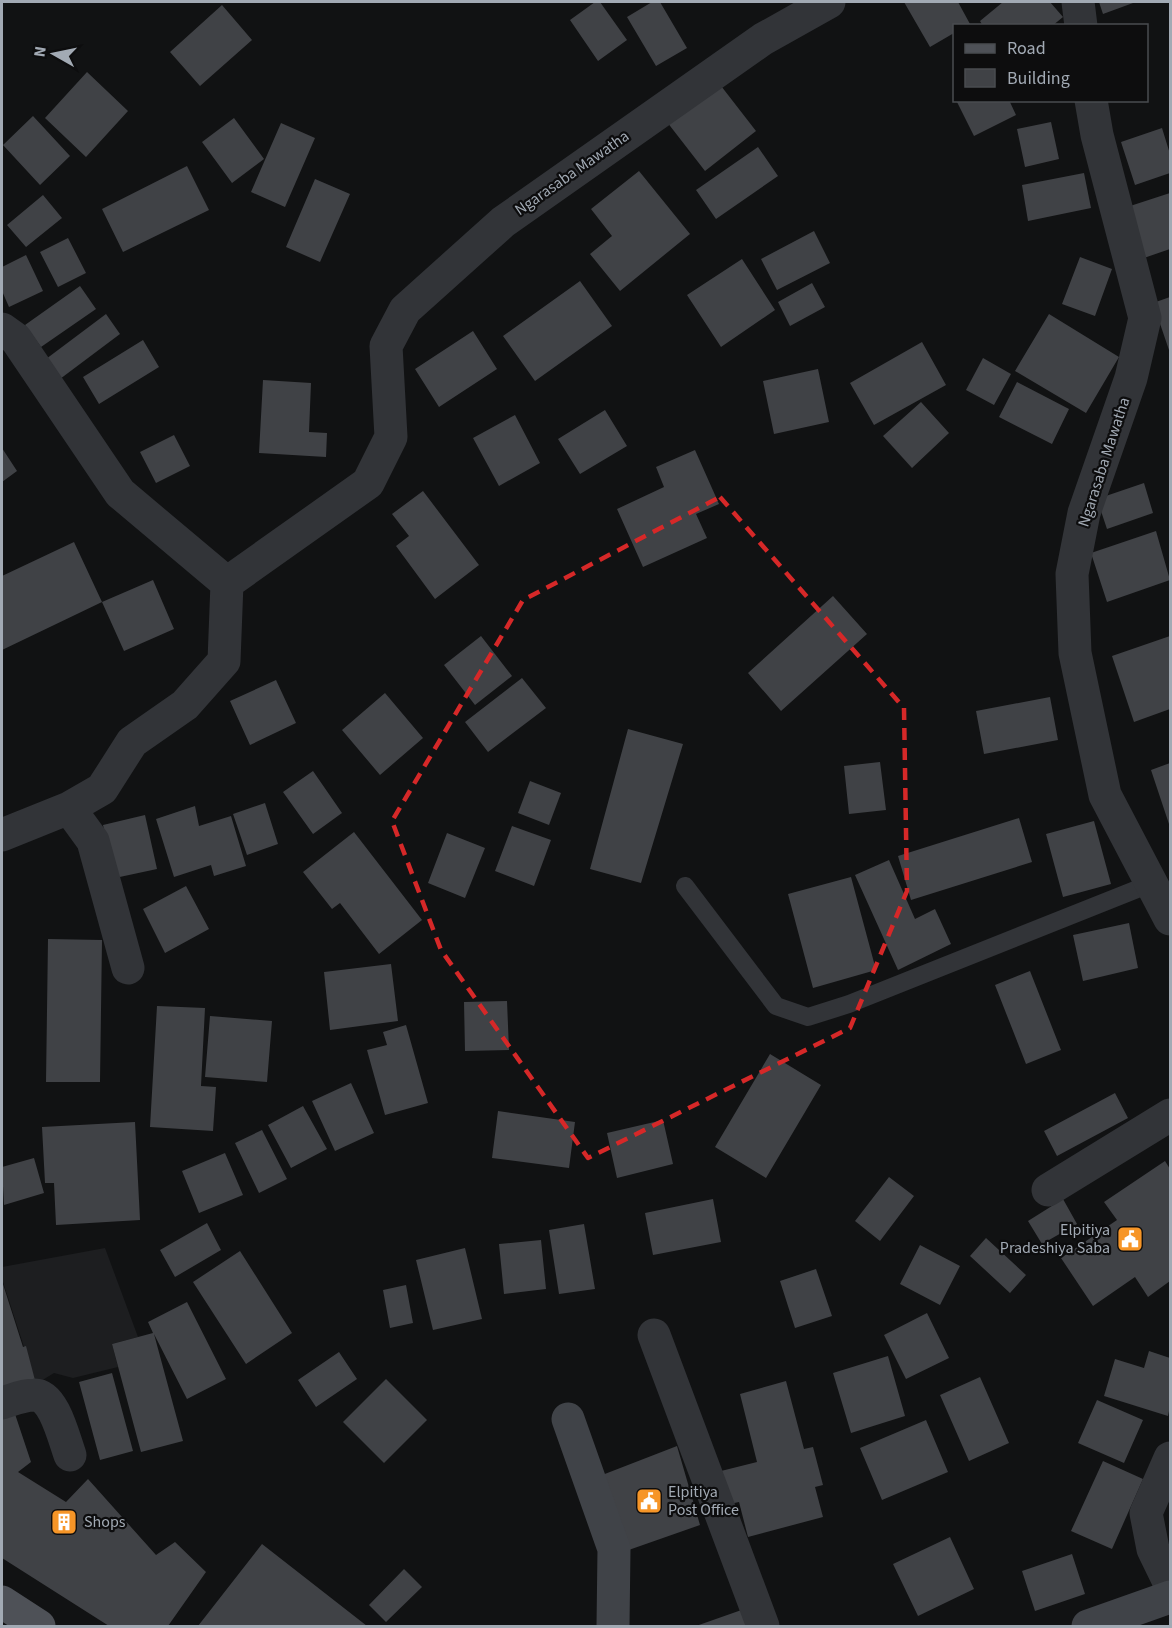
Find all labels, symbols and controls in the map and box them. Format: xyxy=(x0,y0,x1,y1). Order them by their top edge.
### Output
north arrow xyxy=(24,24,84,84)
legend xyxy=(953,24,1148,102)
text: Road xyxy=(1007,36,1046,61)
text: N xyxy=(28,45,52,59)
text: Building xyxy=(1007,66,1070,91)
street label: Ngarasaba Mawatha xyxy=(510,125,634,221)
street label: Ngarasaba Mawatha xyxy=(1073,394,1135,530)
place label: Elpitiya Pradeshiya Saba xyxy=(1000,1219,1110,1259)
public building icon: Elpitiya Pradeshiya Saba xyxy=(1115,1224,1145,1254)
place label: Elpitiya Post Office xyxy=(668,1481,739,1521)
public building icon: Elpitiya Post Office xyxy=(634,1486,664,1516)
building icon: Shops xyxy=(49,1507,79,1537)
place label: Shops xyxy=(84,1511,126,1533)

